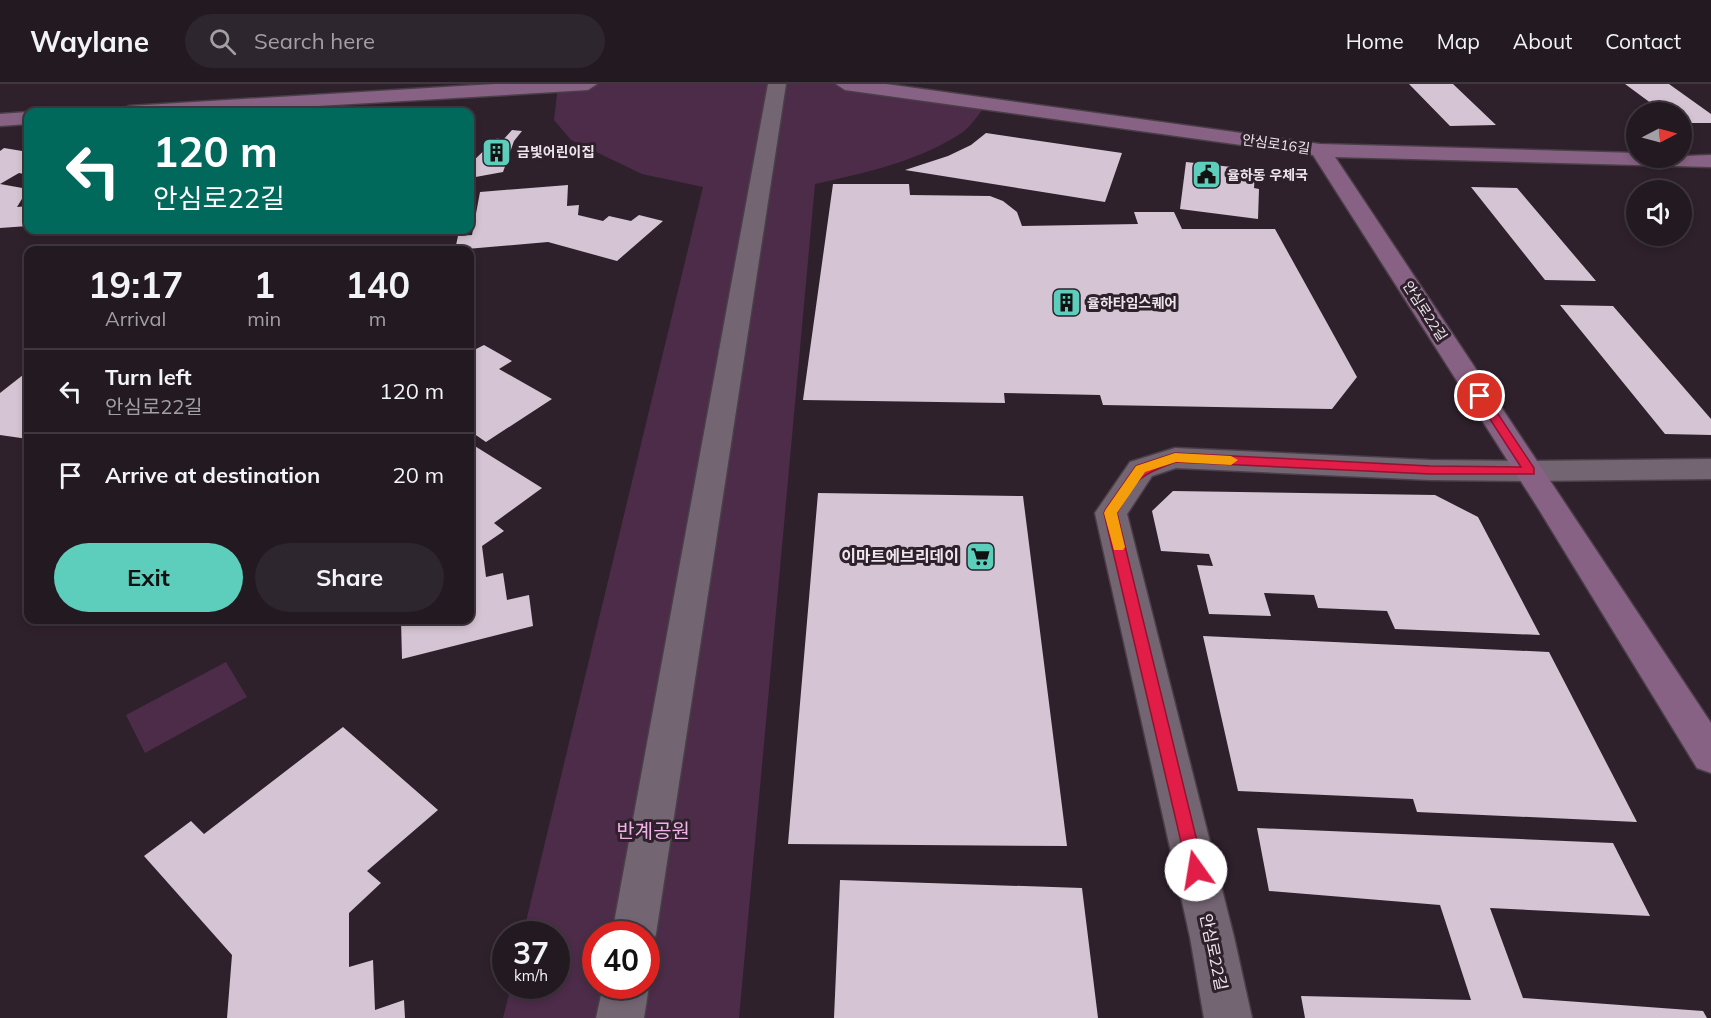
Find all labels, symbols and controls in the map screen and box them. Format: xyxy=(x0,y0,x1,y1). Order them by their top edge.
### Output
search box xyxy=(185,14,605,68)
text: Waylane xyxy=(30,24,149,59)
icon: search xyxy=(206,25,239,58)
text: Search here xyxy=(254,27,375,55)
text: Home xyxy=(1346,28,1404,54)
text: Map xyxy=(1437,28,1480,54)
text: About xyxy=(1513,28,1572,54)
text: Contact xyxy=(1605,28,1681,54)
north arrow xyxy=(1626,102,1692,168)
map controls xyxy=(1626,102,1692,246)
text: 120 m xyxy=(153,125,278,178)
street label: 안심로16길 xyxy=(1241,130,1311,158)
icon: left xyxy=(54,132,132,210)
building icon: 금빛어린이집 xyxy=(480,136,512,168)
place label: 금빛어린이집 xyxy=(517,143,594,161)
public building icon: 율하동 우체국 xyxy=(1190,159,1222,191)
place label: 율하동 우체국 xyxy=(1227,166,1308,184)
button: sound xyxy=(1626,180,1692,246)
text: 안심로22길 xyxy=(153,181,285,215)
text: 19:17 xyxy=(88,262,183,307)
text: 1 xyxy=(253,262,275,307)
text: 140 xyxy=(345,262,410,307)
street label: 안심로22길 xyxy=(1399,277,1451,345)
building icon: 율하타임스퀘어 xyxy=(1050,287,1082,319)
place label: 율하타임스퀘어 xyxy=(1087,294,1177,312)
text: Arrival xyxy=(105,306,166,331)
text: min xyxy=(247,306,281,331)
text: m xyxy=(369,306,386,331)
text: Turn left xyxy=(105,363,192,391)
pin xyxy=(1454,370,1505,421)
icon: left xyxy=(54,375,87,408)
text: 120 m xyxy=(379,377,444,405)
icon: arrive xyxy=(1463,379,1496,412)
text: 안심로22길 xyxy=(105,394,203,419)
icon: arrive xyxy=(54,459,87,492)
text: Arrive at destination xyxy=(105,461,320,489)
text: 20 m xyxy=(393,461,444,489)
supermarket icon: 이마트에브리데이 xyxy=(964,540,996,572)
button: Exit xyxy=(54,543,243,612)
button: Share xyxy=(255,543,444,612)
place label: 이마트에브리데이 xyxy=(841,546,959,566)
park label: 반계공원 xyxy=(616,818,690,843)
position arrow xyxy=(1164,838,1228,902)
street label: 안심로22길 xyxy=(1196,912,1232,992)
speed limit sign: 40 xyxy=(582,921,660,999)
text: 37 xyxy=(513,934,549,972)
text: km/h xyxy=(514,966,548,985)

